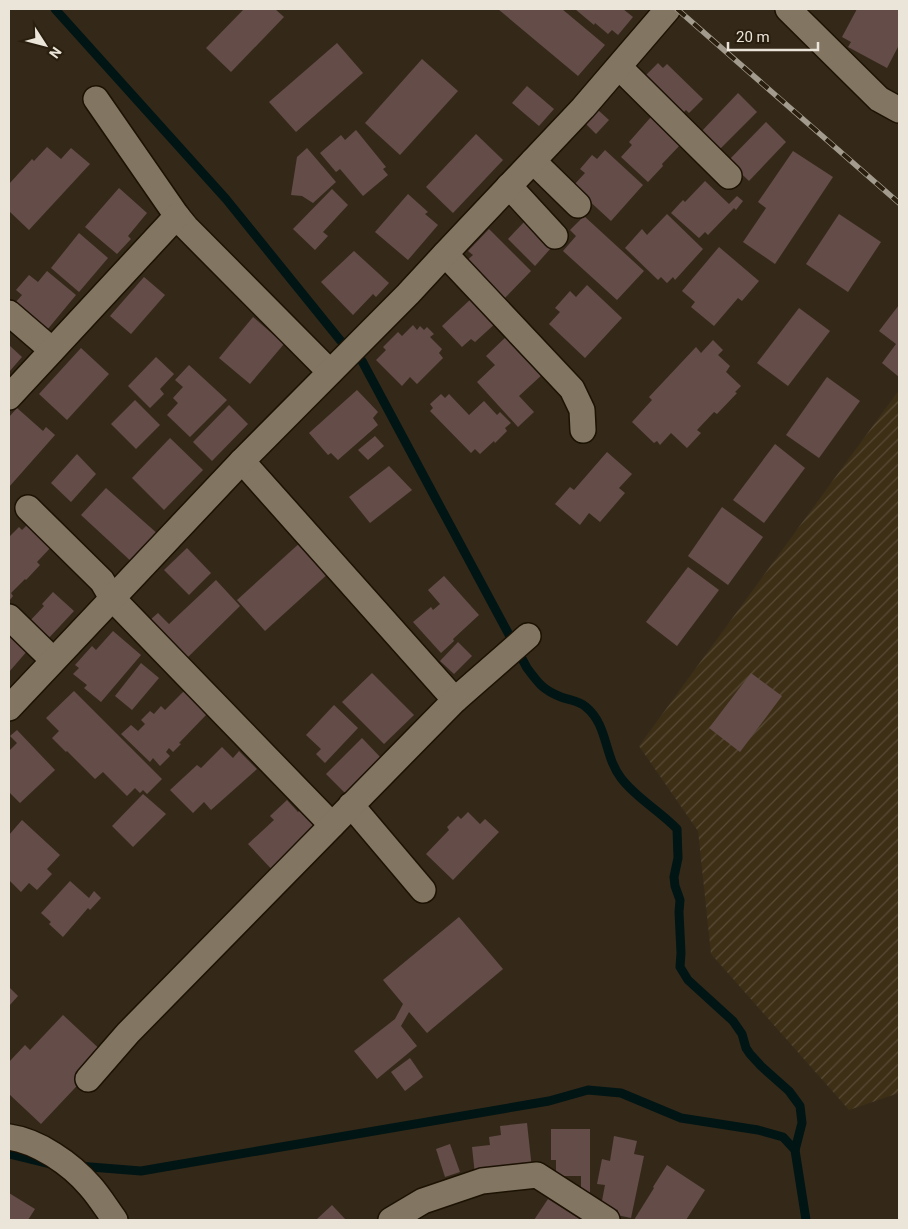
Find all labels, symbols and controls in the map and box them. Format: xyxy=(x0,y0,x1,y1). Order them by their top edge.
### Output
north arrow xyxy=(20,20,70,70)
scale bar xyxy=(728,20,818,52)
text: 20 m xyxy=(736,28,770,46)
text: N xyxy=(46,44,65,61)

